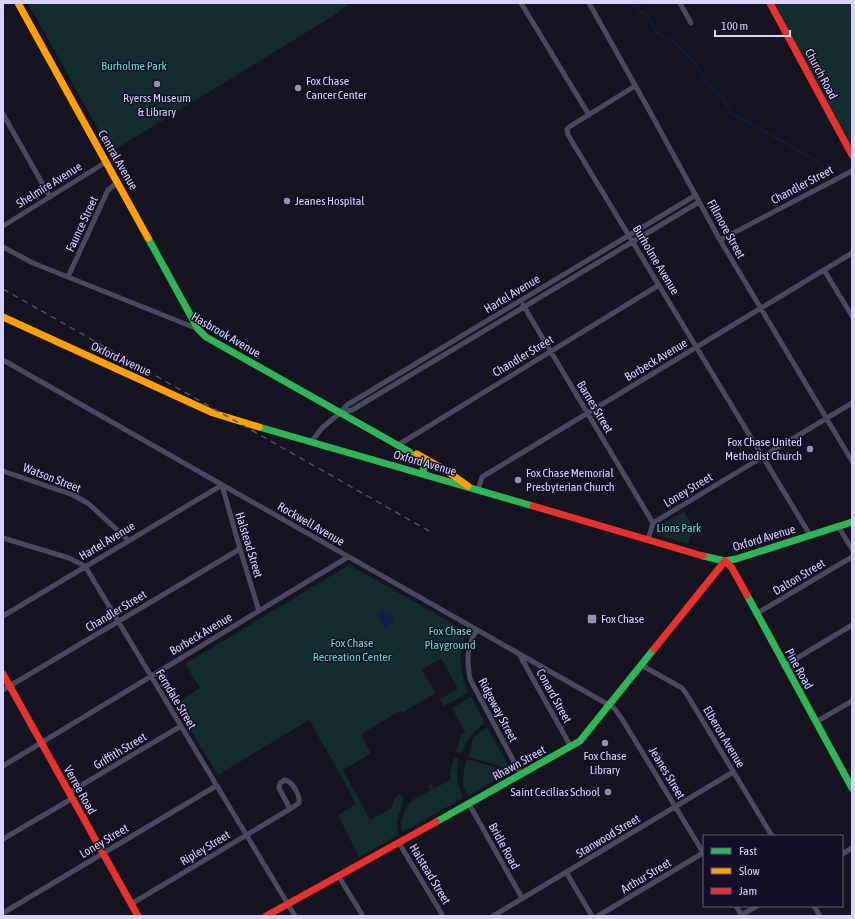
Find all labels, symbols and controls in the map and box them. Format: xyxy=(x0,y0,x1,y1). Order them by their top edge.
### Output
scale bar xyxy=(715,12,790,38)
text: 100 m xyxy=(721,19,748,33)
street label: Church Road xyxy=(802,46,840,102)
park label: Burholme Park xyxy=(101,59,167,73)
place label: Fox Chase Cancer Center xyxy=(306,74,367,102)
marker: Ryerss Museum & Library xyxy=(152,79,162,89)
marker: Fox Chase Cancer Center xyxy=(293,83,303,93)
place label: Ryerss Museum & Library xyxy=(123,91,191,119)
street label: Central Avenue xyxy=(95,127,141,193)
street label: Shelmire Avenue xyxy=(14,159,84,211)
street label: Chandler Street xyxy=(769,163,836,207)
street label: Faunce Street xyxy=(63,194,101,254)
place label: Jeanes Hospital xyxy=(295,194,365,208)
marker: Jeanes Hospital xyxy=(282,196,292,206)
street label: Fillmore Street xyxy=(704,197,748,261)
street label: Burholme Avenue xyxy=(630,223,682,297)
street label: Hartel Avenue xyxy=(481,272,543,316)
street label: Hasbrook Avenue xyxy=(189,310,263,360)
street label: Chandler Street xyxy=(490,332,556,380)
street label: Borbeck Avenue xyxy=(622,336,690,384)
street label: Oxford Avenue xyxy=(89,339,153,379)
street label: Barnes Street xyxy=(574,378,616,436)
place label: Fox Chase United Methodist Church xyxy=(725,435,802,463)
marker: Fox Chase United Methodist Church xyxy=(805,444,815,454)
street label: Oxford Avenue xyxy=(392,447,458,479)
street label: Watson Street xyxy=(21,461,84,496)
place label: Fox Chase Memorial Presbyterian Church xyxy=(526,466,615,494)
street label: Loney Street xyxy=(661,470,715,510)
marker: Fox Chase Memorial Presbyterian Church xyxy=(513,475,523,485)
street label: Rockwell Avenue xyxy=(275,499,347,549)
street label: Halstead Street xyxy=(232,510,266,580)
street label: Hartel Avenue xyxy=(76,519,138,563)
park label: Lions Park xyxy=(657,521,702,535)
street label: Oxford Avenue xyxy=(731,522,797,554)
street label: Dalton Street xyxy=(770,556,828,598)
street label: Chandler Street xyxy=(83,587,149,635)
street label: Borbeck Avenue xyxy=(167,610,235,658)
place label: Fox Chase xyxy=(601,612,644,626)
marker: Fox Chase xyxy=(586,613,598,625)
park label: Fox Chase Playground xyxy=(424,624,476,652)
park label: Fox Chase Recreation Center xyxy=(313,636,392,664)
street label: Pine Road xyxy=(782,646,816,692)
street label: Ferndale Street xyxy=(153,667,200,732)
street label: Conard Street xyxy=(533,667,575,726)
street label: Ridgeway Street xyxy=(475,676,521,745)
street label: Elberon Avenue xyxy=(700,704,748,770)
street label: Griffith Street xyxy=(91,729,149,772)
marker: Fox Chase Library xyxy=(600,738,610,748)
street label: Rhawn Street xyxy=(490,742,548,783)
street label: Jeanes Street xyxy=(646,744,688,802)
place label: Fox Chase Library xyxy=(583,749,627,777)
street label: Verree Road xyxy=(61,763,99,817)
place label: Saint Cecilias School xyxy=(511,785,601,799)
marker: Saint Cecilias School xyxy=(603,787,613,797)
street label: Stanwood Street xyxy=(574,811,643,861)
street label: Bridle Road xyxy=(486,820,522,872)
street label: Loney Street xyxy=(77,821,131,861)
street label: Ripley Street xyxy=(177,827,233,868)
legend xyxy=(703,835,843,907)
street label: Halstead Street xyxy=(406,841,454,907)
text: Fast xyxy=(739,844,757,858)
street label: Arthur Street xyxy=(618,855,674,896)
text: Slow xyxy=(739,864,760,878)
text: Jam xyxy=(739,884,757,898)

